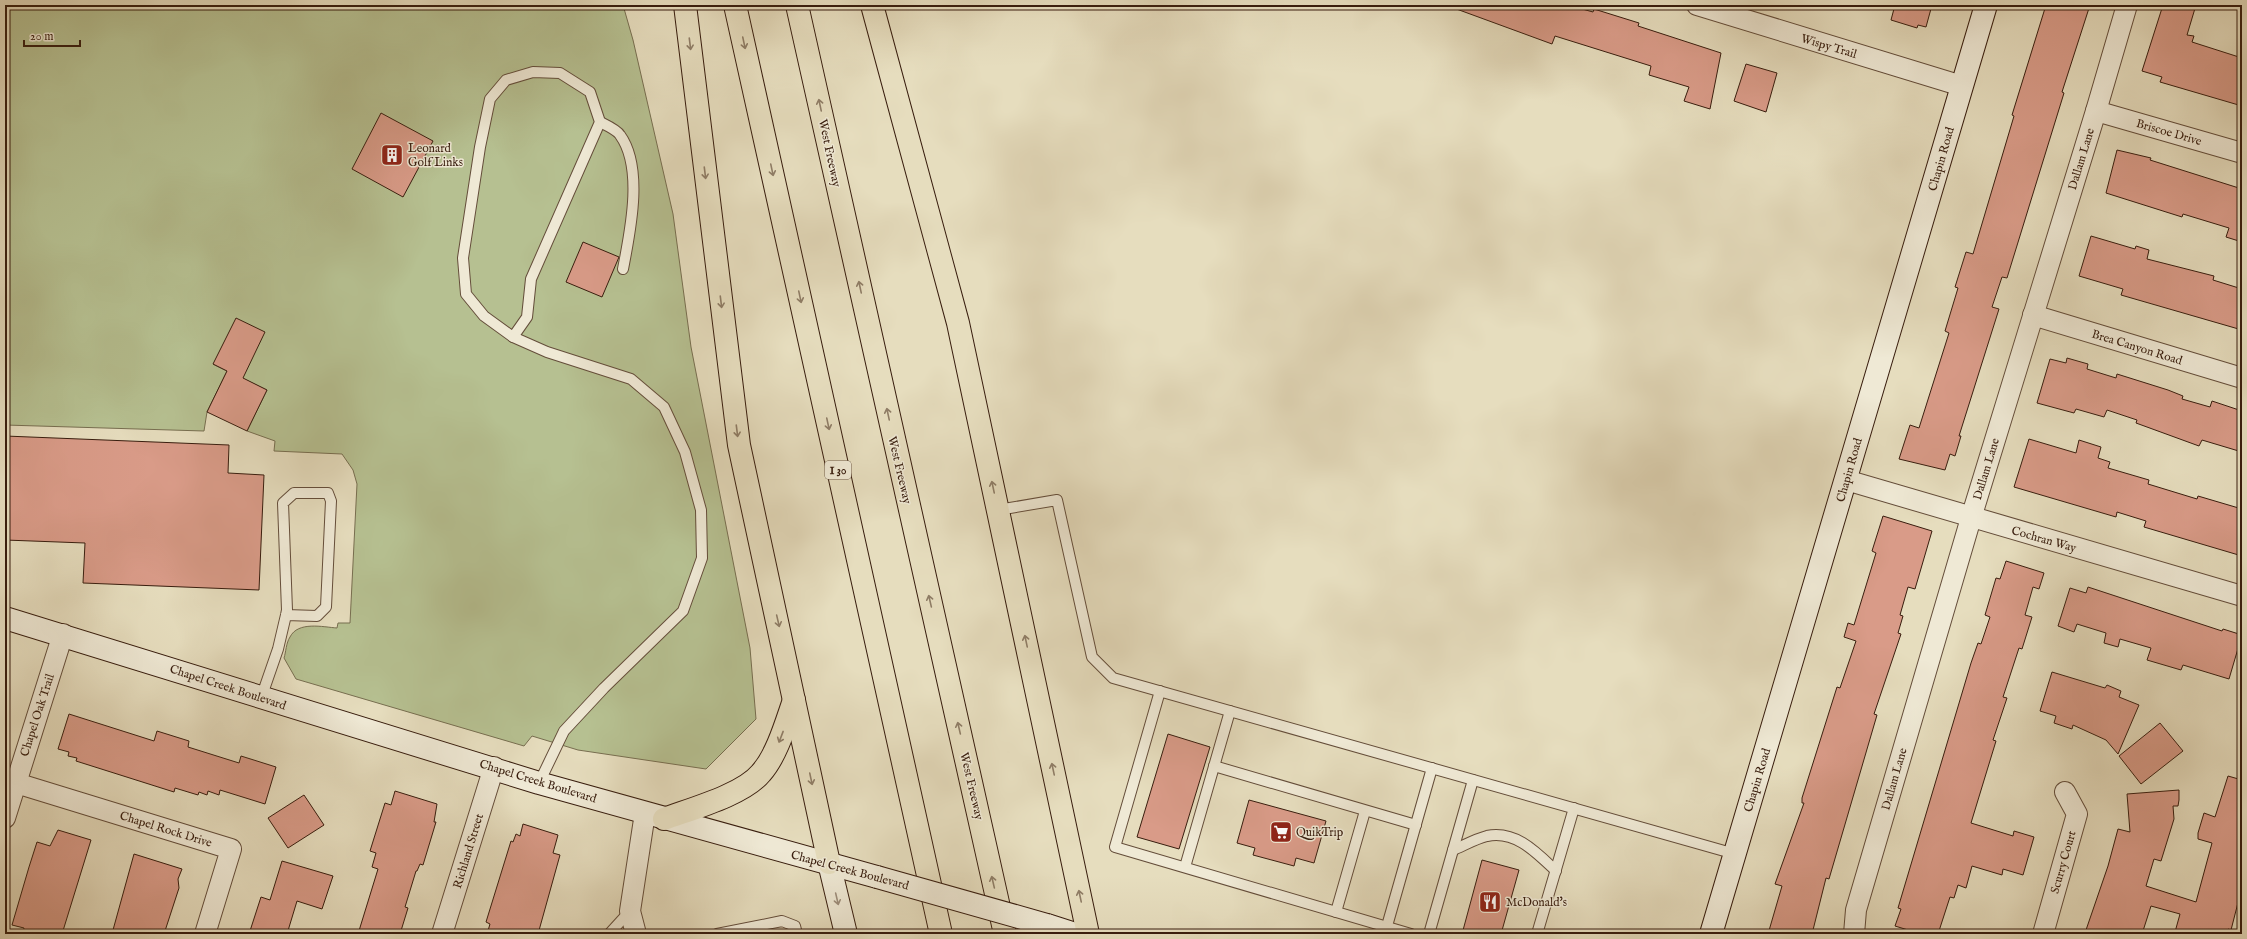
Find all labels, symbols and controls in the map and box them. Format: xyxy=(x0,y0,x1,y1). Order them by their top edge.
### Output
scale bar xyxy=(24,22,80,48)
text: 20 m xyxy=(30,29,53,44)
street label: Wispy Trail xyxy=(1799,31,1859,63)
one-way arrow xyxy=(740,36,748,49)
one-way arrow xyxy=(686,37,693,50)
one-way arrow xyxy=(815,99,823,112)
street label: Briscoe Drive xyxy=(2134,116,2204,149)
street label: West Freeway xyxy=(815,118,844,189)
street label: Chapin Road xyxy=(1925,125,1959,193)
street label: Dallam Lane xyxy=(2065,126,2098,192)
place label: Leonard Golf Links xyxy=(408,141,463,170)
building icon: Leonard Golf Links xyxy=(379,142,405,168)
one-way arrow xyxy=(768,163,776,176)
one-way arrow xyxy=(701,166,709,179)
one-way arrow xyxy=(855,280,863,293)
one-way arrow xyxy=(796,290,804,303)
one-way arrow xyxy=(717,295,725,308)
street label: Brea Canyon Road xyxy=(2090,327,2185,369)
one-way arrow xyxy=(883,407,891,420)
one-way arrow xyxy=(824,417,832,430)
one-way arrow xyxy=(733,424,741,437)
street label: West Freeway xyxy=(884,435,915,506)
street label: Chapin Road xyxy=(1833,436,1867,504)
street label: Dallam Lane xyxy=(1970,436,2003,502)
road number: I 30 xyxy=(825,461,851,479)
one-way arrow xyxy=(989,481,997,494)
street label: Cochran Way xyxy=(2010,523,2078,556)
one-way arrow xyxy=(926,595,933,608)
one-way arrow xyxy=(774,614,782,627)
one-way arrow xyxy=(1021,635,1029,648)
street label: Chapel Creek Boulevard xyxy=(167,662,289,715)
street label: Chapel Oak Trail xyxy=(17,671,59,759)
one-way arrow xyxy=(954,722,962,735)
one-way arrow xyxy=(776,730,784,742)
street label: Chapin Road xyxy=(1741,746,1775,814)
street label: Dallam Lane xyxy=(1878,746,1911,812)
street label: West Freeway xyxy=(956,751,987,822)
street label: Chapel Creek Boulevard xyxy=(477,757,599,808)
one-way arrow xyxy=(1048,763,1056,776)
one-way arrow xyxy=(808,772,816,785)
street label: Chapel Rock Drive xyxy=(118,808,214,852)
street label: Richland Street xyxy=(450,812,487,890)
supermarket icon: QuikTrip xyxy=(1268,819,1294,845)
place label: QuikTrip xyxy=(1296,825,1344,841)
street label: Scurry Court xyxy=(2047,829,2080,895)
street label: Chapel Creek Boulevard xyxy=(789,847,911,895)
one-way arrow xyxy=(989,876,997,889)
restaurant icon: McDonald's xyxy=(1477,889,1503,915)
one-way arrow xyxy=(1075,890,1083,903)
one-way arrow xyxy=(834,892,842,905)
place label: McDonald's xyxy=(1506,895,1567,910)

